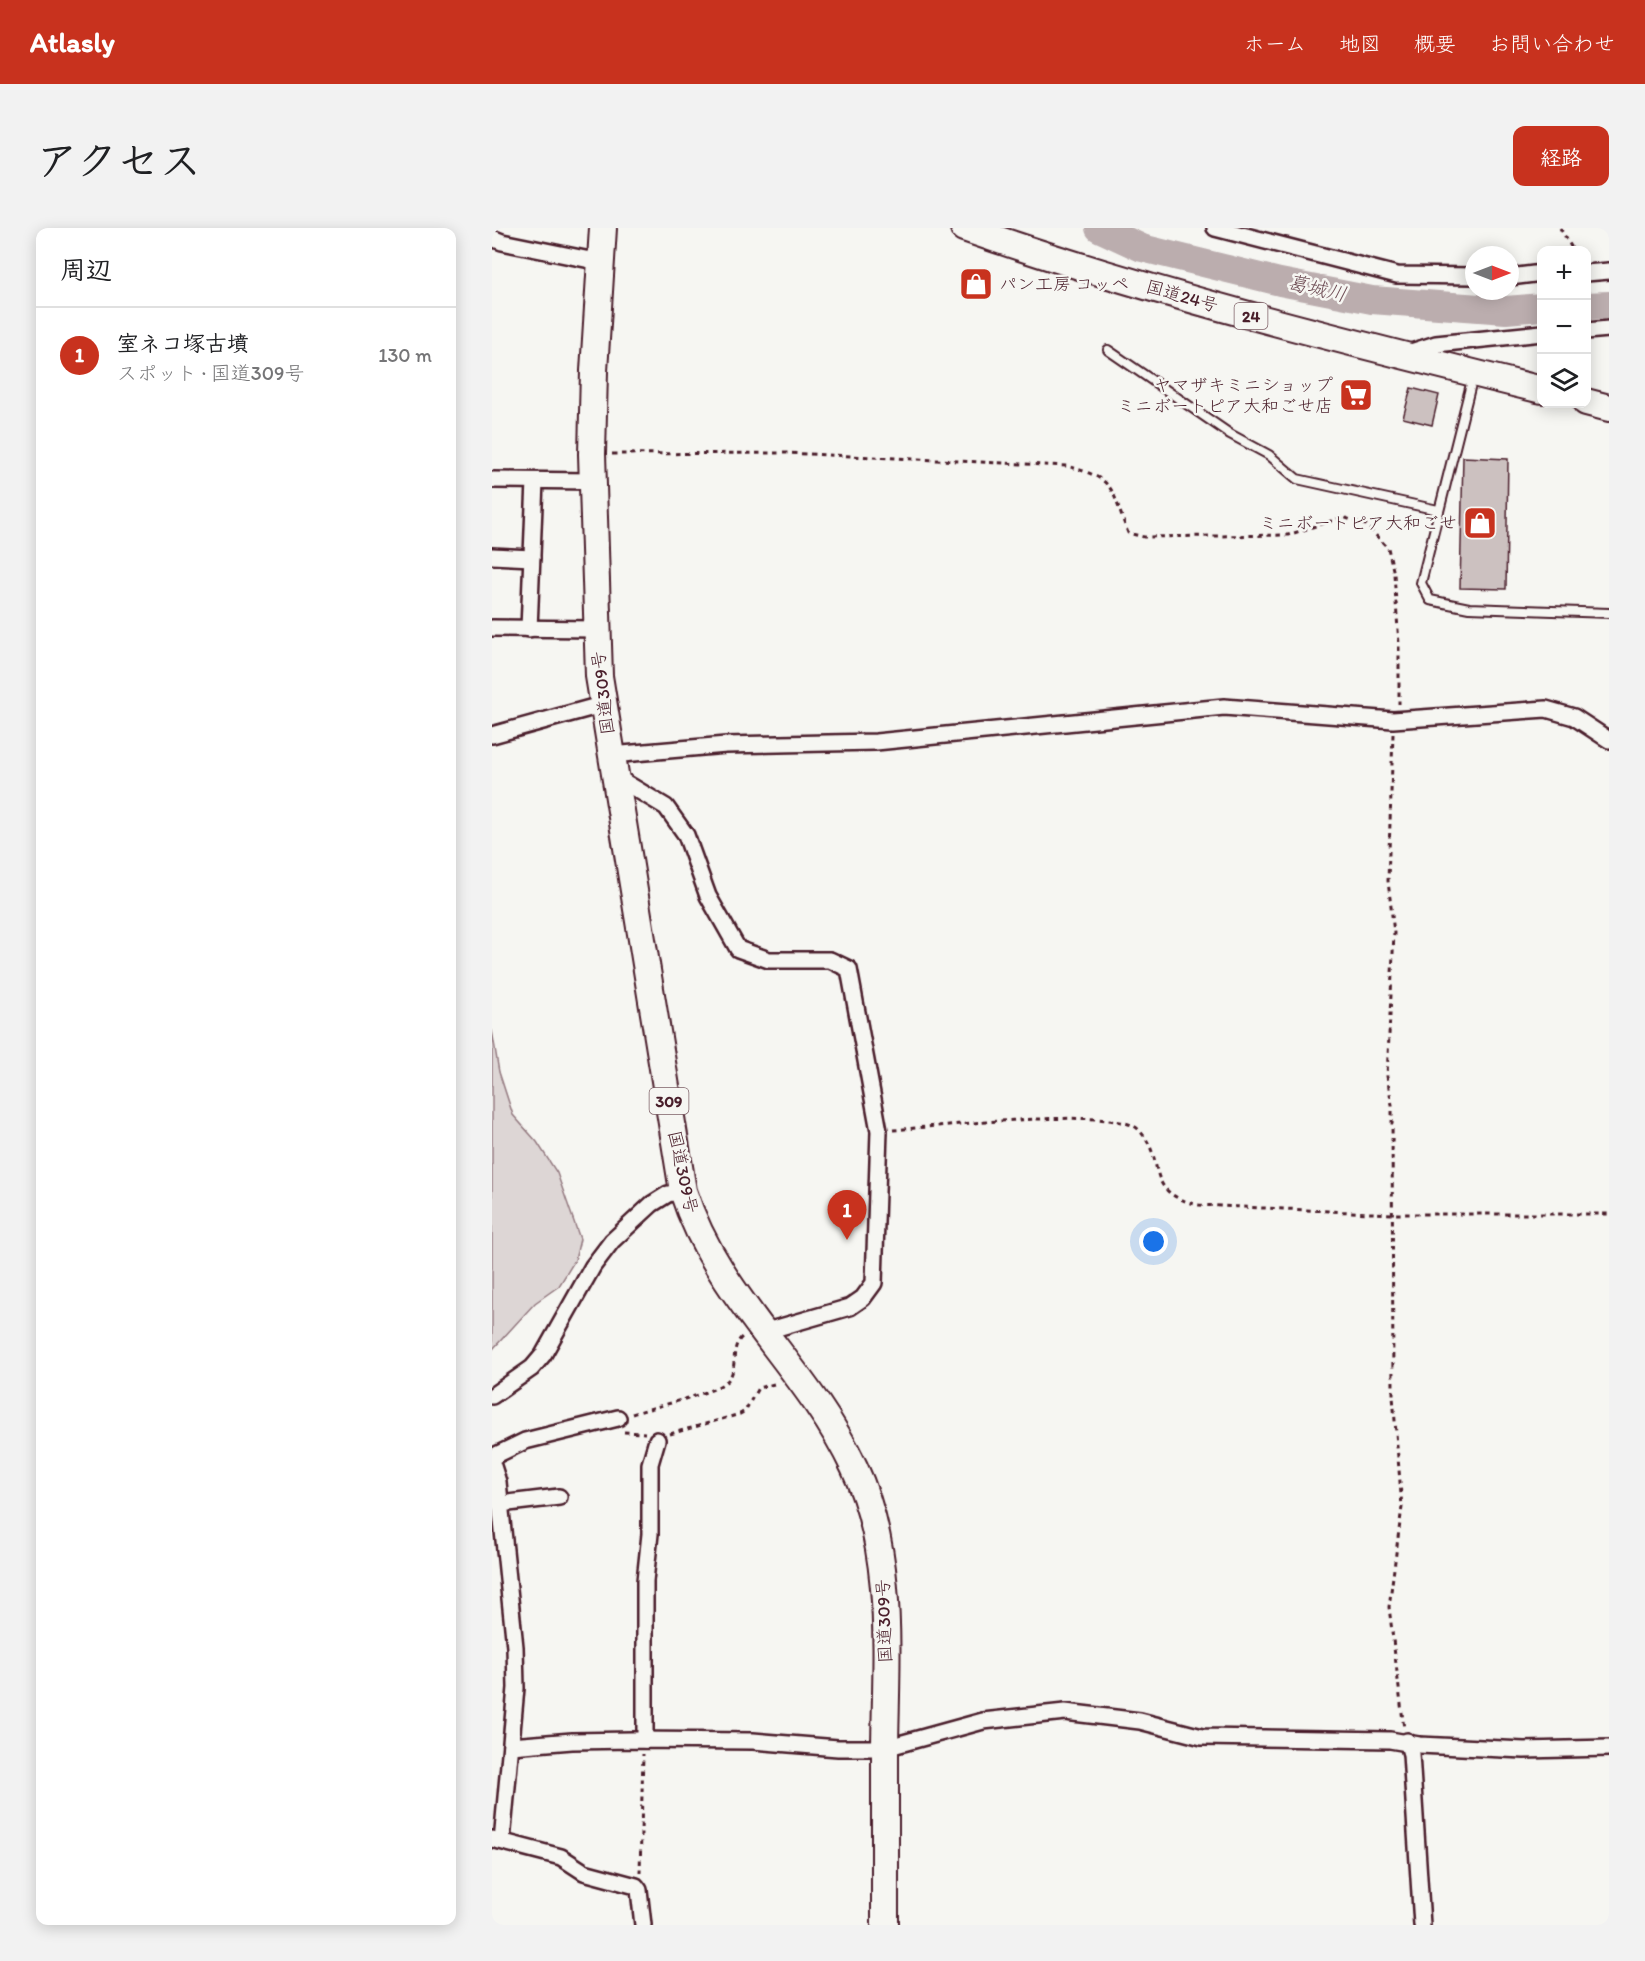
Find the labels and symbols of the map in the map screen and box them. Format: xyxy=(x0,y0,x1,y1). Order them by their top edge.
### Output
north arrow xyxy=(1465,246,1519,300)
shop icon: パン工房 コッペ xyxy=(958,266,994,302)
water label: 葛城川 xyxy=(1285,270,1349,306)
place label: パン工房 コッペ xyxy=(999,273,1129,295)
street label: 国道24号 xyxy=(1143,275,1221,317)
road number: 24 xyxy=(1234,303,1268,329)
place label: ヤマザキミニショップ ミニボートピア大和ごせ店 xyxy=(1117,374,1333,417)
supermarket icon: ヤマザキミニショップ ミニボートピア大和ごせ店 xyxy=(1338,377,1374,413)
shop icon: ミニボートピア大和ごせ xyxy=(1462,505,1498,541)
place label: ミニボートピア大和ごせ xyxy=(1259,512,1457,534)
street label: 国道309号 xyxy=(587,650,619,736)
road number: 309 xyxy=(650,1088,688,1114)
street label: 国道309号 xyxy=(663,1128,703,1216)
pin: 1 xyxy=(828,1190,866,1240)
your location xyxy=(1139,1227,1168,1256)
street label: 国道309号 xyxy=(872,1578,896,1664)

